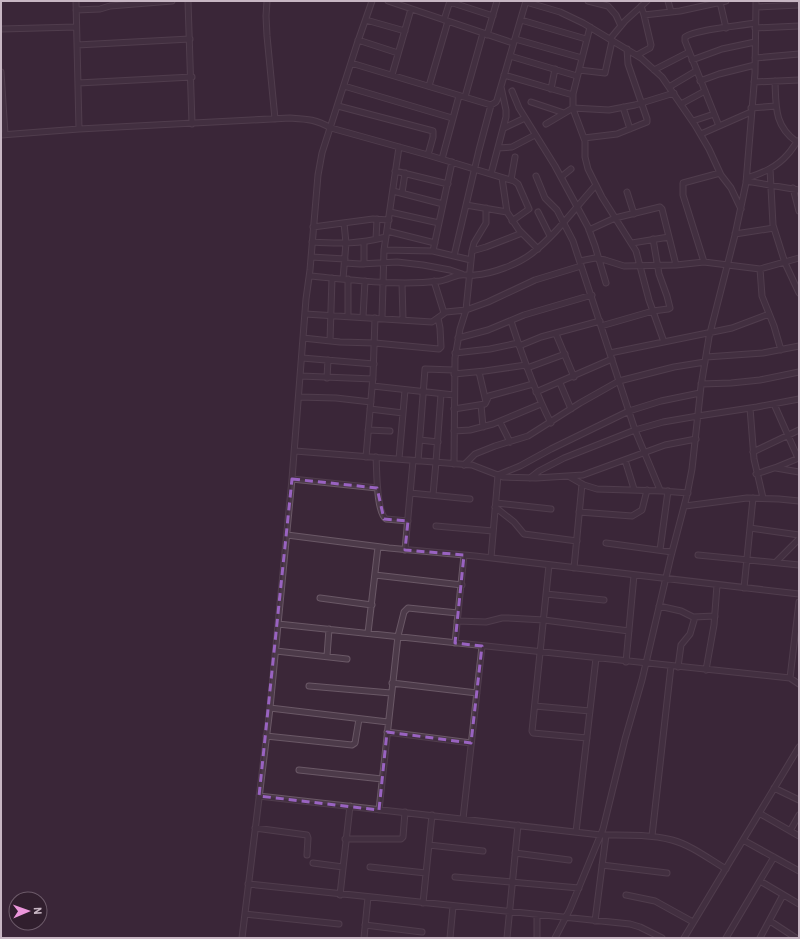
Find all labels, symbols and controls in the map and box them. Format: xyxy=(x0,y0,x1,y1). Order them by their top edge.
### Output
north arrow xyxy=(8,891,48,931)
text: N xyxy=(32,907,45,915)

